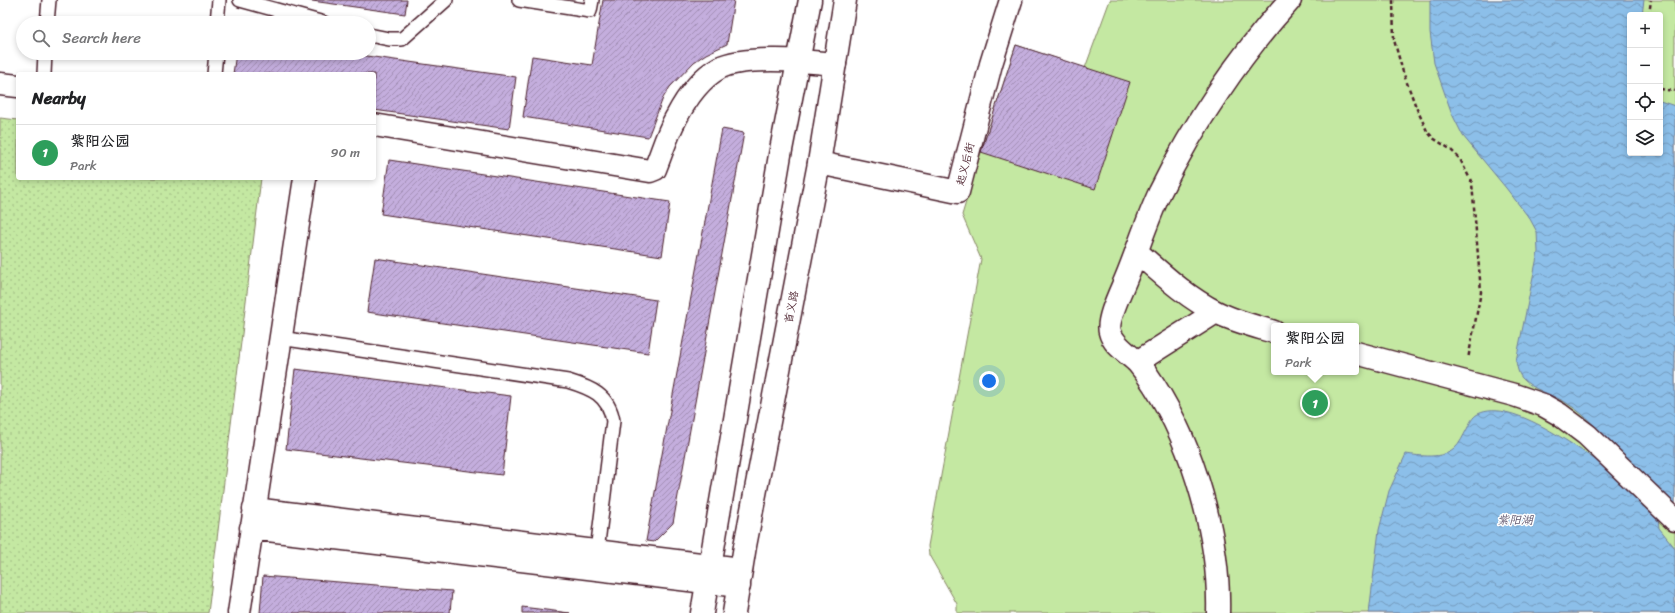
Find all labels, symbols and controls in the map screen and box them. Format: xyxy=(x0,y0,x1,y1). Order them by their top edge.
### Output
map controls xyxy=(1627,12,1663,156)
button: + xyxy=(1627,12,1663,48)
search box xyxy=(16,16,376,60)
text: Search here xyxy=(62,25,141,51)
icon: search xyxy=(30,27,52,49)
button: − xyxy=(1627,48,1663,84)
text: Nearby xyxy=(32,83,86,113)
button: locate xyxy=(1627,84,1663,120)
button: layers xyxy=(1627,120,1663,156)
text: 紫阳公园 xyxy=(70,128,130,154)
street label: 起义后街 xyxy=(951,140,980,188)
text: 1 xyxy=(42,141,48,164)
text: 90 m xyxy=(330,141,360,164)
text: Park xyxy=(70,154,97,177)
street label: 首义路 xyxy=(779,289,804,325)
popup xyxy=(1271,323,1359,375)
text: 紫阳公园 xyxy=(1285,325,1345,351)
text: Park xyxy=(1285,351,1312,374)
your location xyxy=(979,371,999,391)
pin: 1 xyxy=(1302,388,1328,418)
water label: 紫阳湖 xyxy=(1497,509,1534,531)

